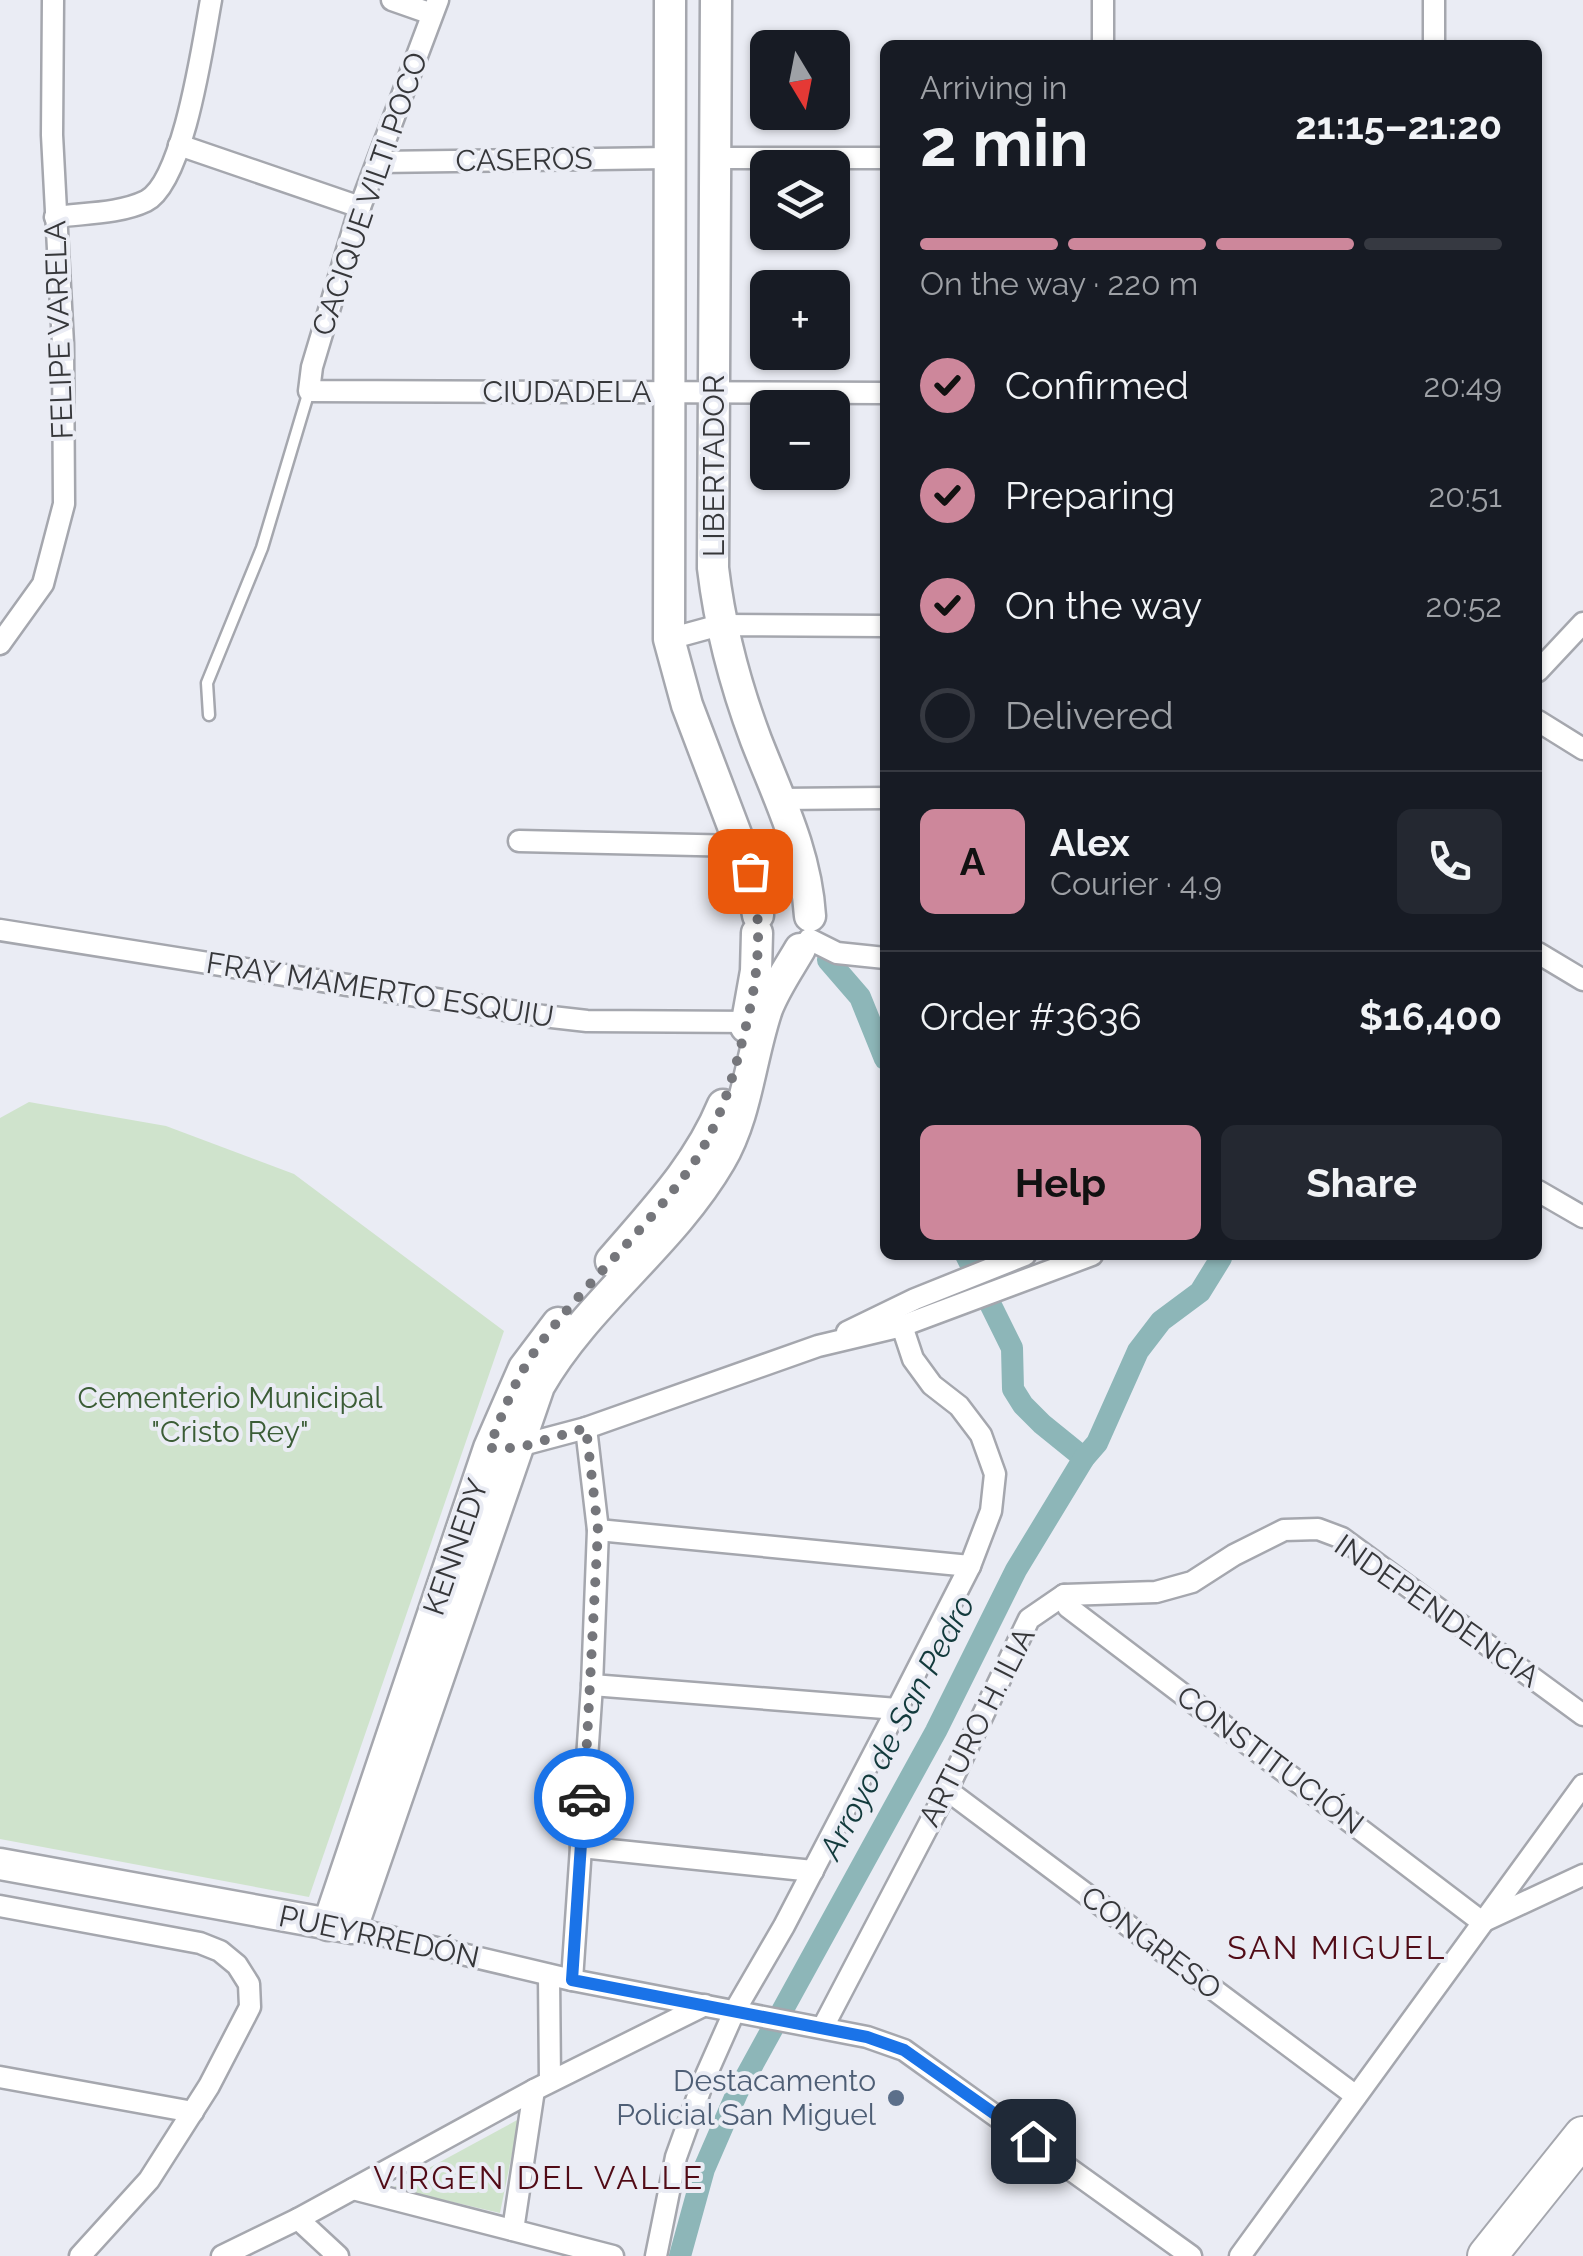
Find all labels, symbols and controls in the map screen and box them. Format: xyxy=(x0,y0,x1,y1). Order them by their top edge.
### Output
north arrow xyxy=(750,30,850,130)
map controls xyxy=(750,30,850,490)
street label: CACIQUE VILTI POCO xyxy=(305,48,434,340)
text: Arriving in xyxy=(920,69,1067,106)
text: 21:15–21:20 xyxy=(1295,103,1502,148)
text: 2 min xyxy=(920,105,1089,181)
street label: CASEROS xyxy=(455,141,593,178)
button: layers xyxy=(750,150,850,250)
street label: FELIPE VARELA xyxy=(37,220,80,440)
text: On the way · 220 m xyxy=(920,265,1198,302)
button: + xyxy=(750,270,850,370)
icon: check xyxy=(920,358,975,413)
text: Confirmed xyxy=(1005,363,1189,408)
text: 20:49 xyxy=(1424,367,1502,404)
street label: CIUDADELA xyxy=(482,374,652,409)
street label: LIBERTADOR xyxy=(696,375,731,557)
button: − xyxy=(750,390,850,490)
icon: check xyxy=(920,468,975,523)
text: Preparing xyxy=(1005,473,1175,518)
text: 20:51 xyxy=(1429,477,1502,514)
icon: check xyxy=(920,578,975,633)
text: On the way xyxy=(1005,583,1202,628)
text: 20:52 xyxy=(1426,587,1502,624)
text: Delivered xyxy=(1005,693,1174,738)
button: phone xyxy=(1397,809,1502,914)
text: Alex xyxy=(1050,820,1130,865)
pin xyxy=(708,829,793,914)
text: A xyxy=(960,839,985,884)
icon: bag xyxy=(723,844,778,899)
text: Courier · 4.9 xyxy=(1050,865,1222,902)
street label: FRAY MAMERTO ESQUIU xyxy=(204,945,556,1034)
text: Order #3636 xyxy=(920,994,1142,1039)
text: $16,400 xyxy=(1359,994,1502,1039)
button: Help xyxy=(920,1125,1201,1240)
button: Share xyxy=(1221,1125,1502,1240)
park label: Cementerio Municipal "Cristo Rey" xyxy=(78,1380,383,1449)
street label: KENNEDY xyxy=(416,1474,495,1620)
street label: INDEPENDENCIA xyxy=(1328,1527,1546,1694)
water label: Arroyo de San Pedro xyxy=(810,1588,982,1867)
street label: ARTURO H. ILIA xyxy=(911,1621,1042,1832)
street label: CONSTITUCIÓN xyxy=(1170,1678,1371,1841)
courier xyxy=(534,1748,634,1848)
icon: car xyxy=(557,1771,612,1826)
street label: CONGRESO xyxy=(1074,1879,1228,2007)
street label: PUEYRREDÓN xyxy=(276,1898,482,1975)
district label: SAN MIGUEL xyxy=(1227,1929,1447,1966)
place label: Destacamento Policial San Miguel xyxy=(616,2063,877,2132)
marker: Destacamento Policial San Miguel xyxy=(885,2087,907,2109)
pin xyxy=(991,2099,1076,2184)
icon: home xyxy=(1006,2114,1061,2169)
district label: VIRGEN DEL VALLE xyxy=(373,2159,705,2196)

